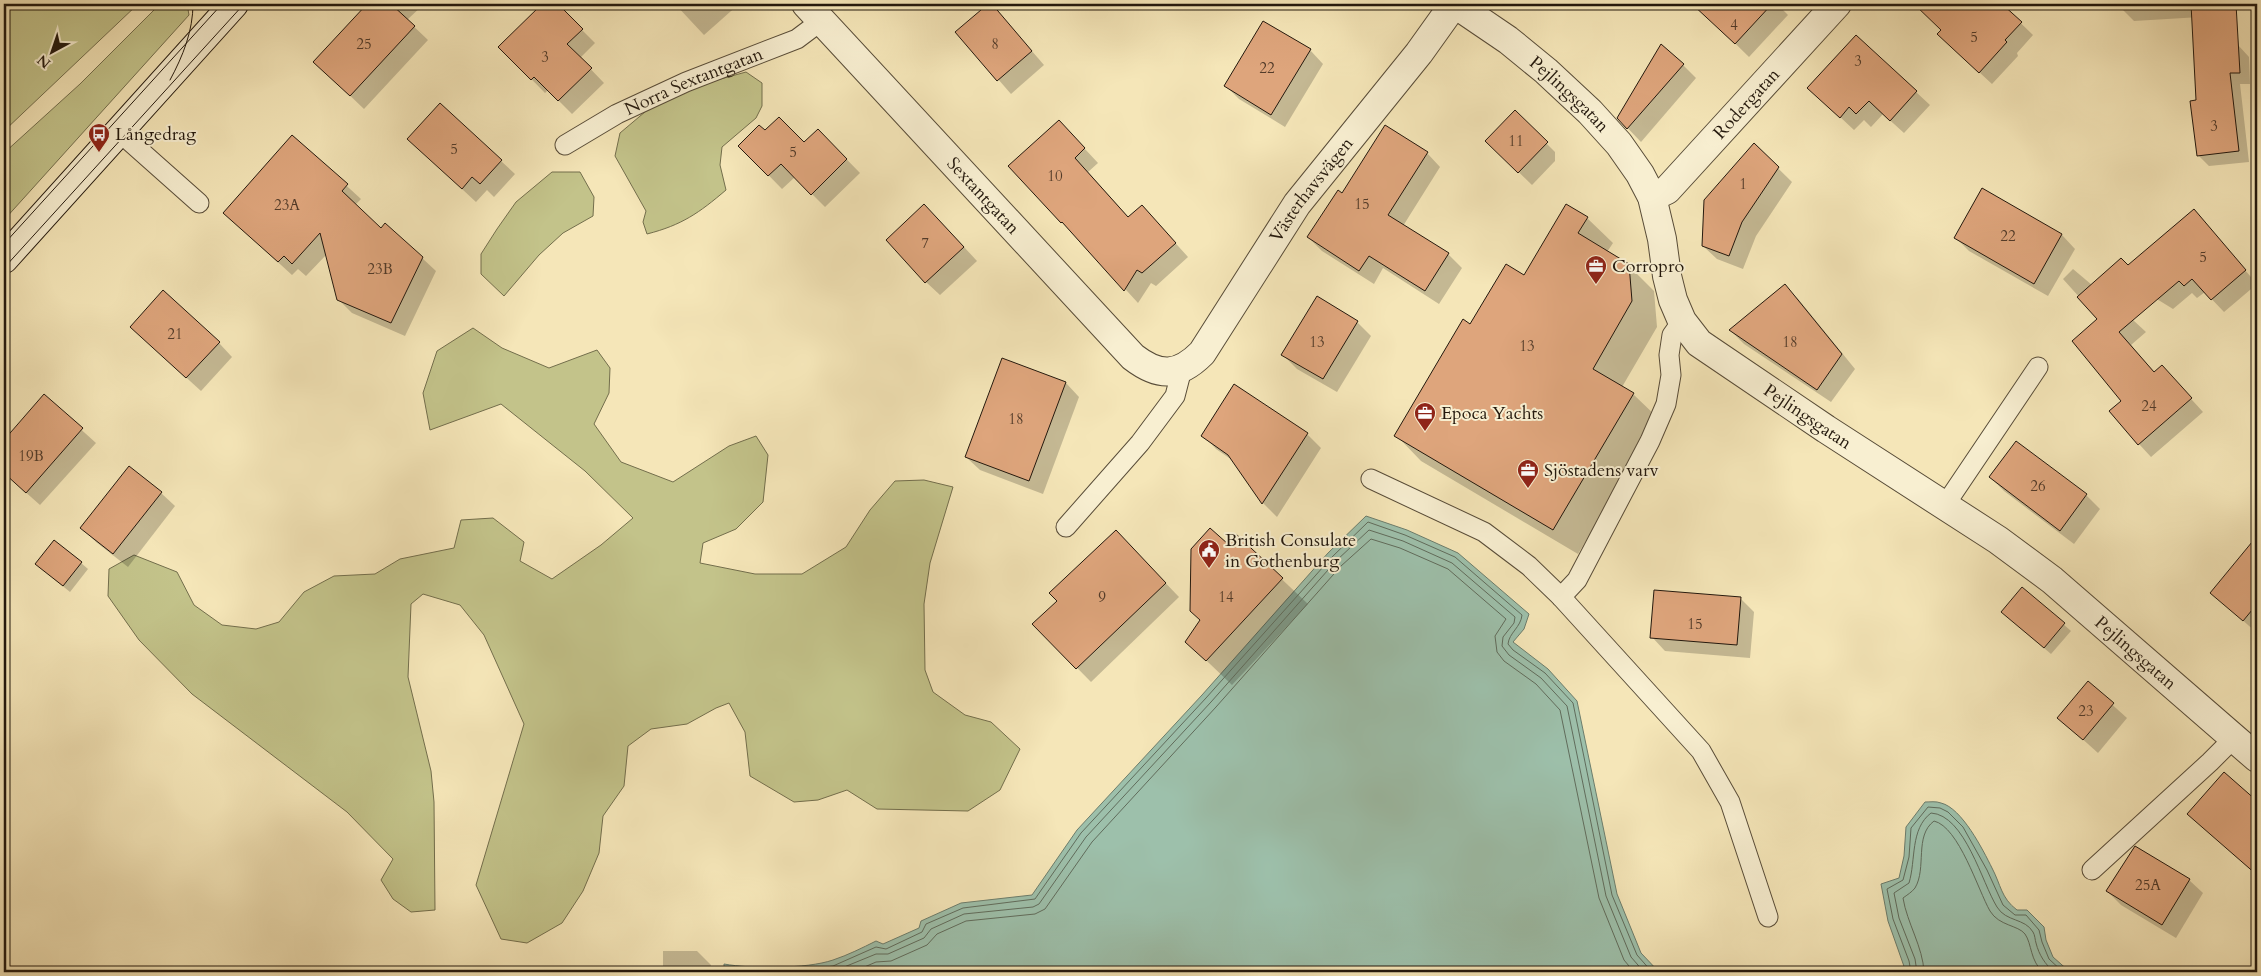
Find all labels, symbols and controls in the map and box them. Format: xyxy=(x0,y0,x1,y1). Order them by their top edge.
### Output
house number: 4 xyxy=(1730,15,1738,35)
house number: 5 xyxy=(1970,27,1978,47)
north arrow xyxy=(28,28,78,78)
house number: 25 xyxy=(356,34,372,54)
house number: 8 xyxy=(991,34,999,54)
street label: Norra Sextantgatan xyxy=(621,41,767,122)
house number: 3 xyxy=(541,47,549,67)
text: N xyxy=(33,50,55,73)
street label: Pejlingsgatan xyxy=(1524,50,1615,139)
house number: 3 xyxy=(1854,51,1862,71)
house number: 22 xyxy=(1259,58,1275,78)
street label: Rodergatan xyxy=(1708,62,1786,145)
house number: 3 xyxy=(2210,116,2218,136)
bus stop icon: Långedrag xyxy=(87,122,111,153)
place label: Långedrag xyxy=(115,122,197,147)
street label: Västerhavsvägen xyxy=(1264,131,1360,247)
house number: 11 xyxy=(1508,131,1524,151)
house number: 5 xyxy=(450,139,458,159)
house number: 5 xyxy=(789,142,797,162)
street label: Sextantgatan xyxy=(941,152,1026,240)
house number: 10 xyxy=(1047,166,1063,186)
house number: 1 xyxy=(1739,174,1747,194)
house number: 15 xyxy=(1354,194,1370,214)
house number: 23A xyxy=(274,195,300,215)
house number: 22 xyxy=(2000,226,2016,246)
house number: 7 xyxy=(921,233,929,253)
house number: 5 xyxy=(2199,247,2207,267)
office icon: Corropro xyxy=(1584,254,1608,285)
place label: Corropro xyxy=(1612,254,1684,279)
house number: 23B xyxy=(367,259,393,279)
house number: 21 xyxy=(167,324,183,344)
house number: 13 xyxy=(1309,332,1325,352)
house number: 18 xyxy=(1782,332,1798,352)
house number: 13 xyxy=(1519,336,1535,356)
street label: Pejlingsgatan xyxy=(1758,378,1857,456)
house number: 24 xyxy=(2141,396,2157,416)
office icon: Epoca Yachts xyxy=(1413,401,1437,432)
place label: Epoca Yachts xyxy=(1441,401,1543,426)
house number: 18 xyxy=(1008,409,1024,429)
house number: 19B xyxy=(18,446,44,466)
office icon: Sjöstadens varv xyxy=(1516,458,1540,489)
place label: Sjöstadens varv xyxy=(1544,458,1660,483)
house number: 26 xyxy=(2030,476,2046,496)
place label: British Consulate in Gothenburg xyxy=(1225,528,1356,574)
public building icon: British Consulate in Gothenburg xyxy=(1197,538,1221,569)
house number: 9 xyxy=(1098,587,1106,607)
house number: 14 xyxy=(1218,587,1234,607)
street label: Pejlingsgatan xyxy=(2089,610,2182,696)
house number: 15 xyxy=(1687,614,1703,634)
house number: 23 xyxy=(2078,701,2094,721)
house number: 25A xyxy=(2135,875,2161,895)

